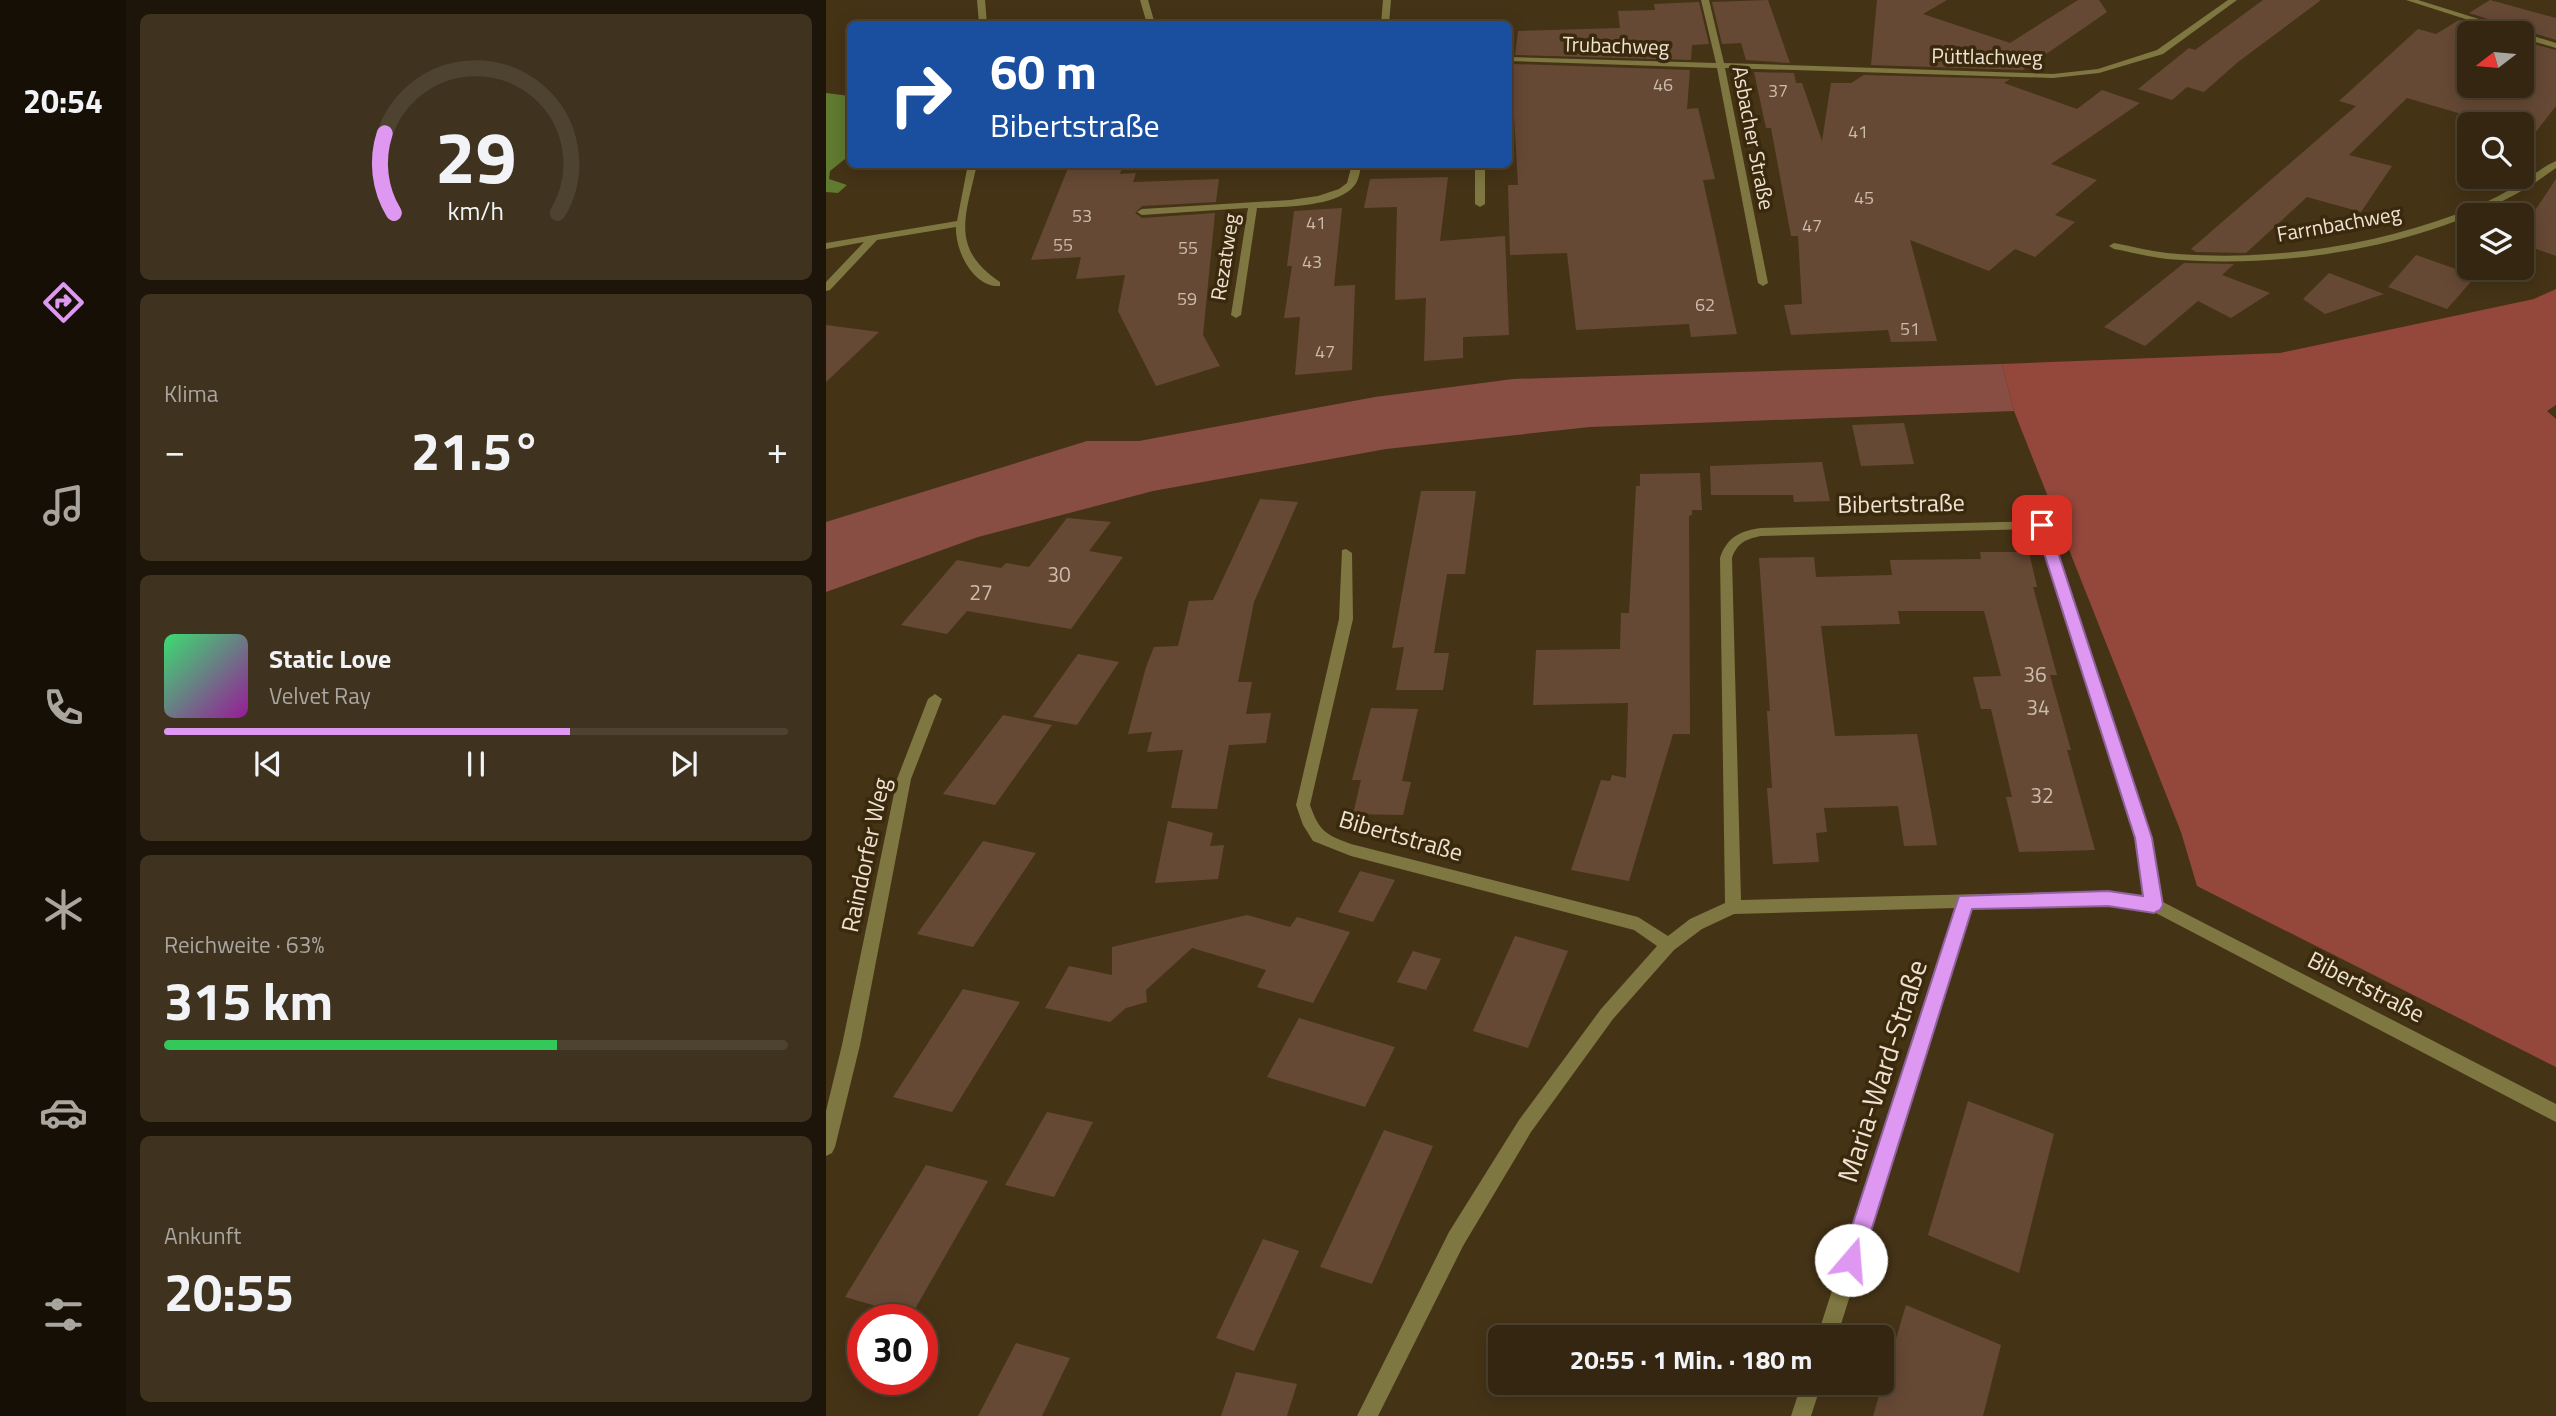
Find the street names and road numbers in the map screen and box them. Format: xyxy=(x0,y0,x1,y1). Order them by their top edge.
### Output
street label: Trubachweg xyxy=(1562,27,1670,63)
street label: Püttlachweg xyxy=(1931,39,2043,73)
street label: Asbacher Straße xyxy=(1724,63,1784,212)
street label: Farrnbachweg xyxy=(2274,196,2404,250)
street label: Rezatweg xyxy=(1201,211,1247,303)
street label: Bibertstraße xyxy=(1837,484,1965,522)
street label: Raindorfer Weg xyxy=(831,774,899,935)
street label: Bibertstraße xyxy=(1335,800,1467,870)
street label: Bibertstraße xyxy=(2302,941,2431,1031)
street label: Maria-Ward-Straße xyxy=(1825,954,1938,1188)

